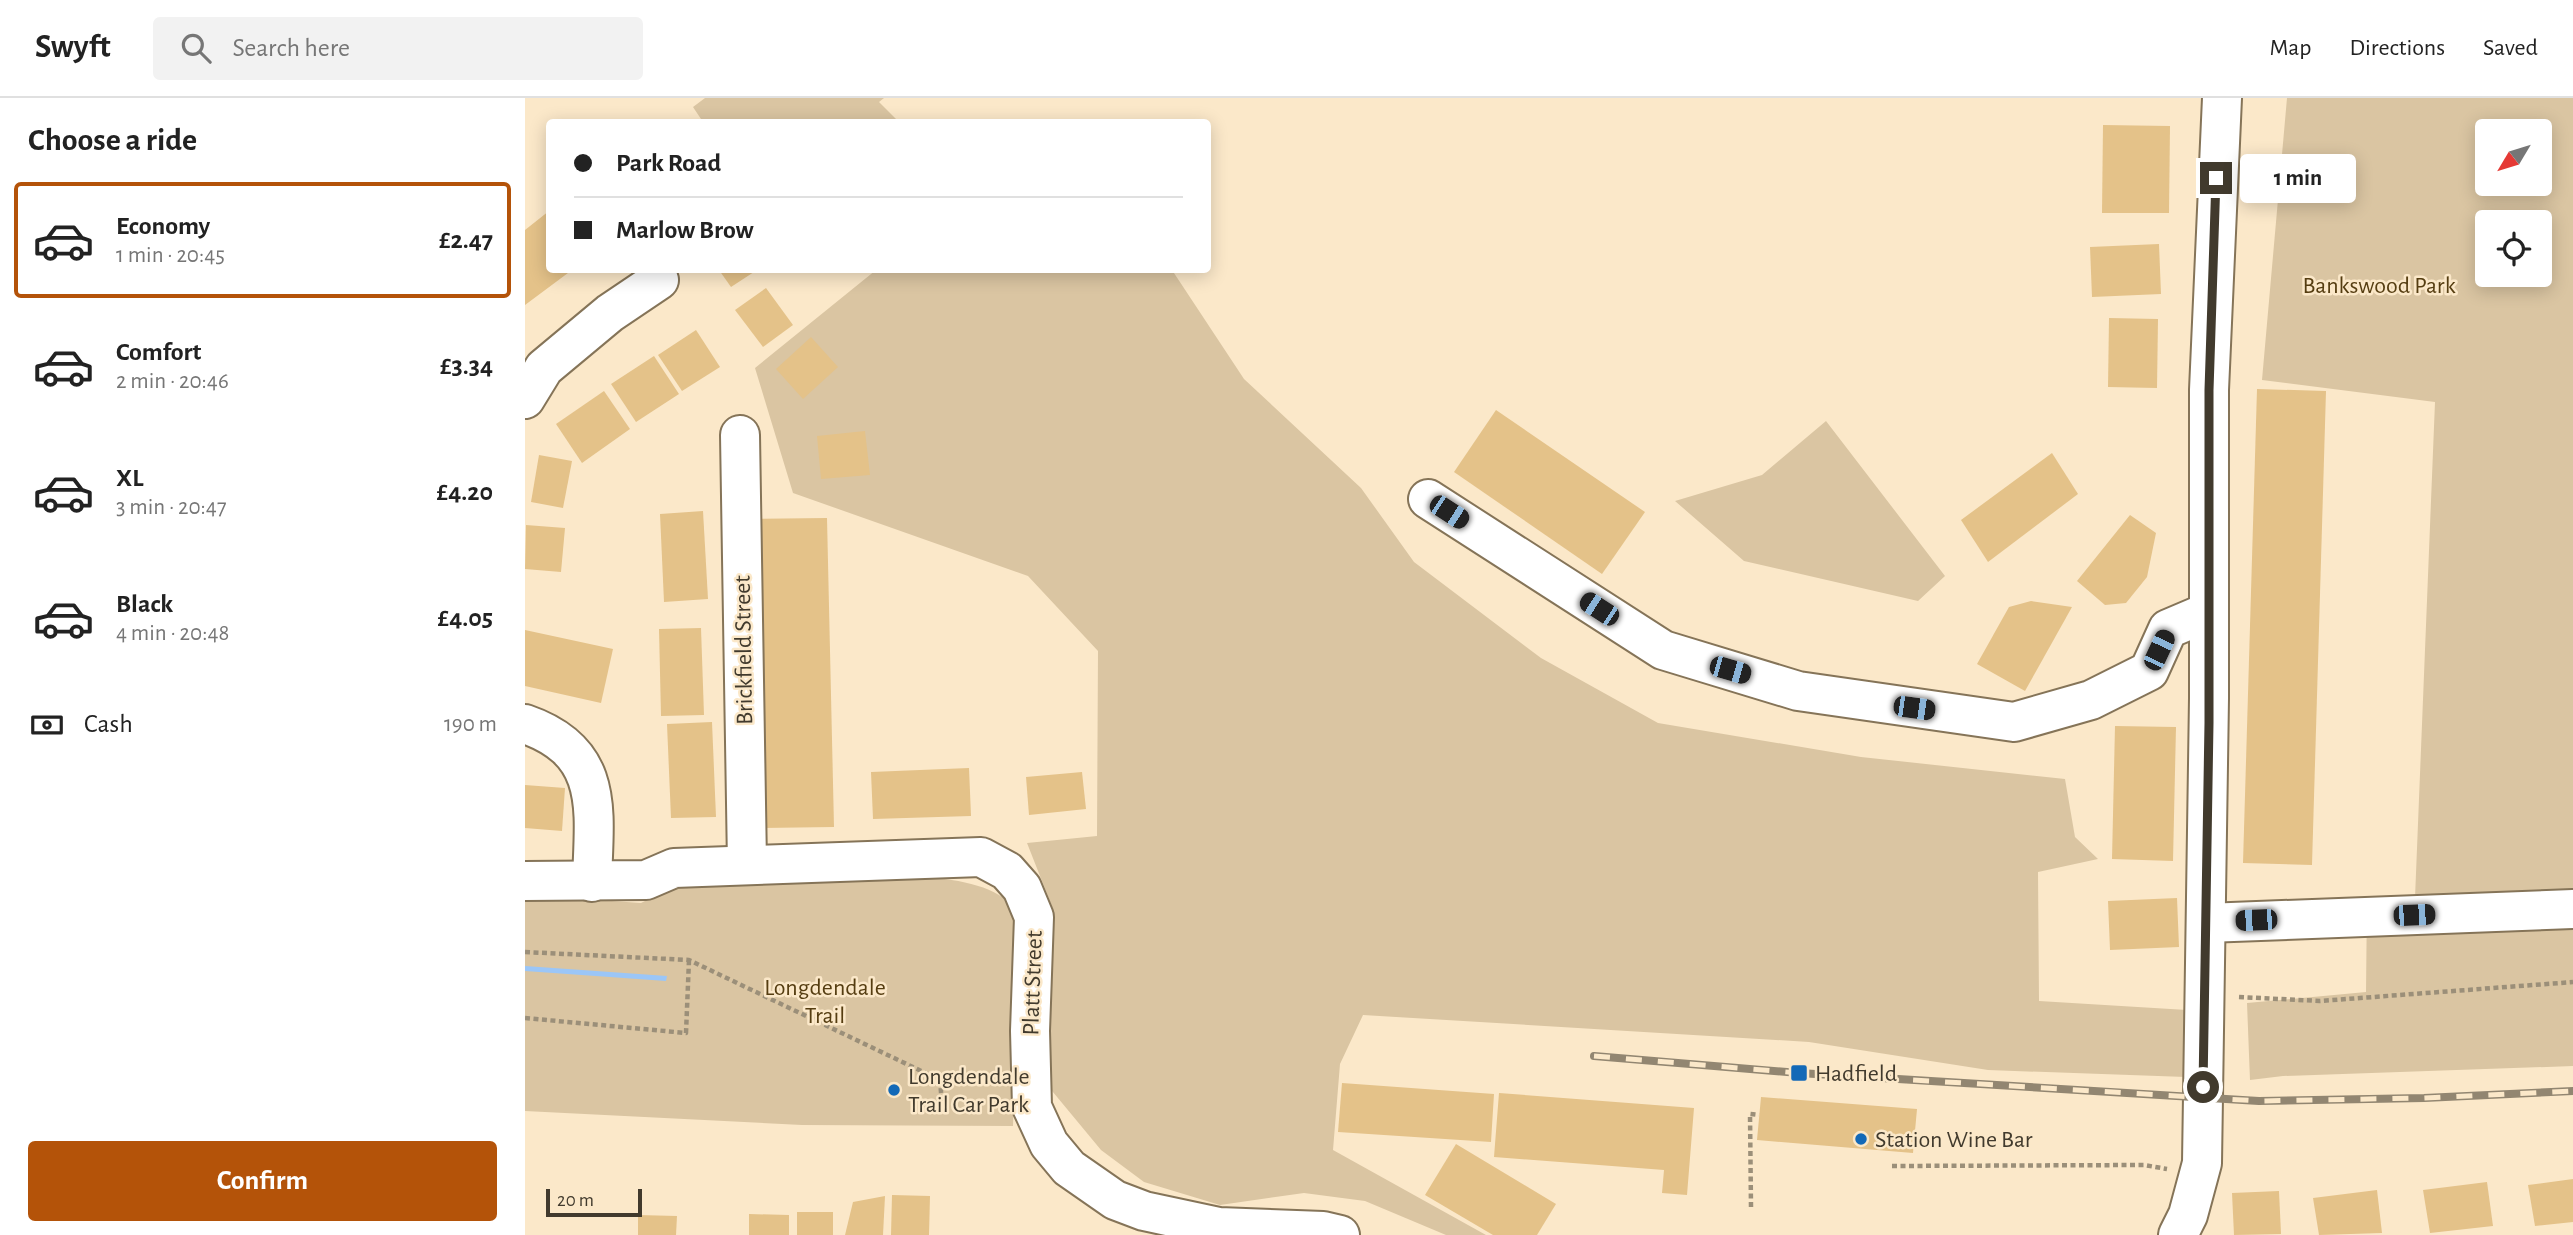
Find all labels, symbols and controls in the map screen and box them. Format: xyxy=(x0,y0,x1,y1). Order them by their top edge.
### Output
search box xyxy=(153,17,643,80)
icon: search xyxy=(177,29,215,67)
text: Swyft xyxy=(35,31,111,64)
text: Search here xyxy=(233,35,350,61)
text: Map xyxy=(2269,36,2311,60)
text: Directions xyxy=(2349,36,2445,60)
text: Saved xyxy=(2483,36,2538,60)
north arrow xyxy=(2475,119,2551,196)
map controls xyxy=(2475,119,2552,287)
text: Choose a ride xyxy=(28,124,197,156)
text: Park Road xyxy=(616,150,721,176)
callout: 1 min xyxy=(2241,154,2356,202)
route end xyxy=(2200,162,2232,194)
text: 1 min xyxy=(2274,167,2322,190)
icon: car xyxy=(32,209,95,272)
button: locate xyxy=(2475,210,2552,287)
text: Economy xyxy=(116,213,210,239)
text: Marlow Brow xyxy=(616,217,754,243)
text: £2.47 xyxy=(439,227,493,253)
text: 1 min · 20:45 xyxy=(116,244,225,267)
park label: Bankswood Park xyxy=(2302,274,2456,298)
icon: car xyxy=(32,335,95,398)
text: Comfort xyxy=(116,339,201,365)
text: £3.34 xyxy=(440,353,493,379)
text: 2 min · 20:46 xyxy=(116,370,229,393)
icon: car xyxy=(32,461,95,524)
text: XL xyxy=(116,465,143,491)
text: £4.20 xyxy=(437,479,493,505)
car xyxy=(1426,492,1473,532)
text: 3 min · 20:47 xyxy=(116,496,227,519)
street label: Brickfield Street xyxy=(731,575,757,725)
icon: car xyxy=(32,587,95,650)
car xyxy=(1576,589,1623,629)
text: Black xyxy=(116,591,173,617)
text: £4.05 xyxy=(438,605,493,631)
text: 4 min · 20:48 xyxy=(116,622,229,645)
car xyxy=(2141,627,2178,673)
car xyxy=(1707,654,1754,686)
car xyxy=(1892,695,1937,721)
icon: cash xyxy=(28,706,66,744)
text: Cash xyxy=(84,711,133,737)
text: 190 m xyxy=(444,713,497,736)
car xyxy=(2393,904,2436,926)
car xyxy=(2235,909,2278,931)
street label: Platt Street xyxy=(1019,930,1047,1036)
park label: Longdendale Trail xyxy=(764,976,886,1028)
place label: Hadfield xyxy=(1815,1062,1897,1086)
marker: Hadfield xyxy=(1789,1063,1809,1083)
place label: Longdendale Trail Car Park xyxy=(908,1065,1030,1117)
route start xyxy=(2187,1071,2219,1103)
marker: Longdendale Trail Car Park xyxy=(886,1082,902,1098)
place label: Station Wine Bar xyxy=(1875,1128,2033,1152)
marker: Station Wine Bar xyxy=(1853,1131,1869,1147)
button: Confirm xyxy=(28,1141,497,1221)
scale bar xyxy=(546,1186,642,1218)
text: 20 m xyxy=(557,1191,594,1210)

